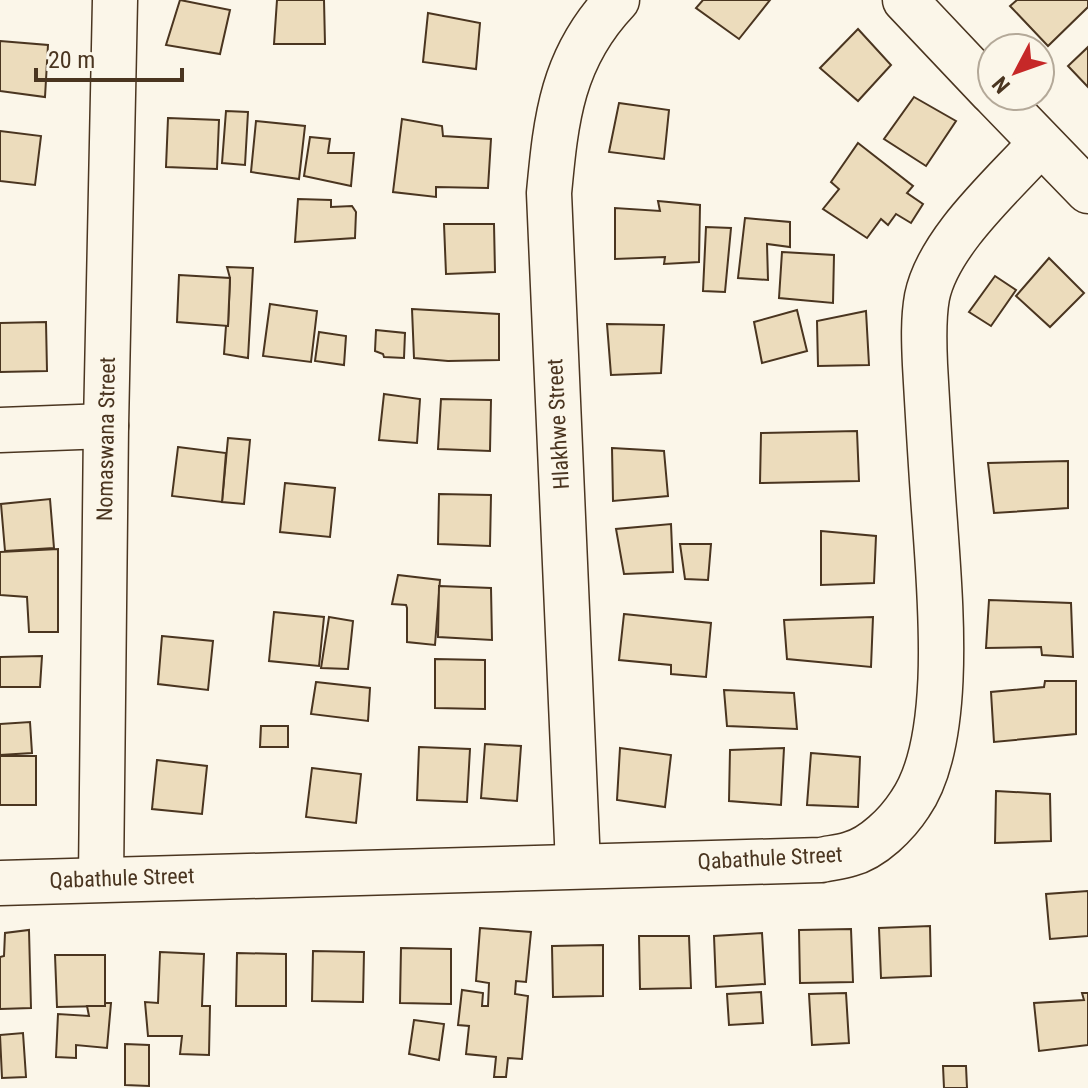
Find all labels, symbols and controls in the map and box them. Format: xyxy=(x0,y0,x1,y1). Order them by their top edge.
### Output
scale bar xyxy=(36,32,182,82)
north arrow xyxy=(976,32,1056,112)
text: 20 m xyxy=(48,46,95,74)
text: N xyxy=(987,72,1015,98)
street label: Nomaswana Street xyxy=(92,357,120,521)
street label: Hlakhwe Street xyxy=(542,358,574,490)
street label: Qabathule Street xyxy=(697,842,843,874)
street label: Qabathule Street xyxy=(49,863,195,893)

